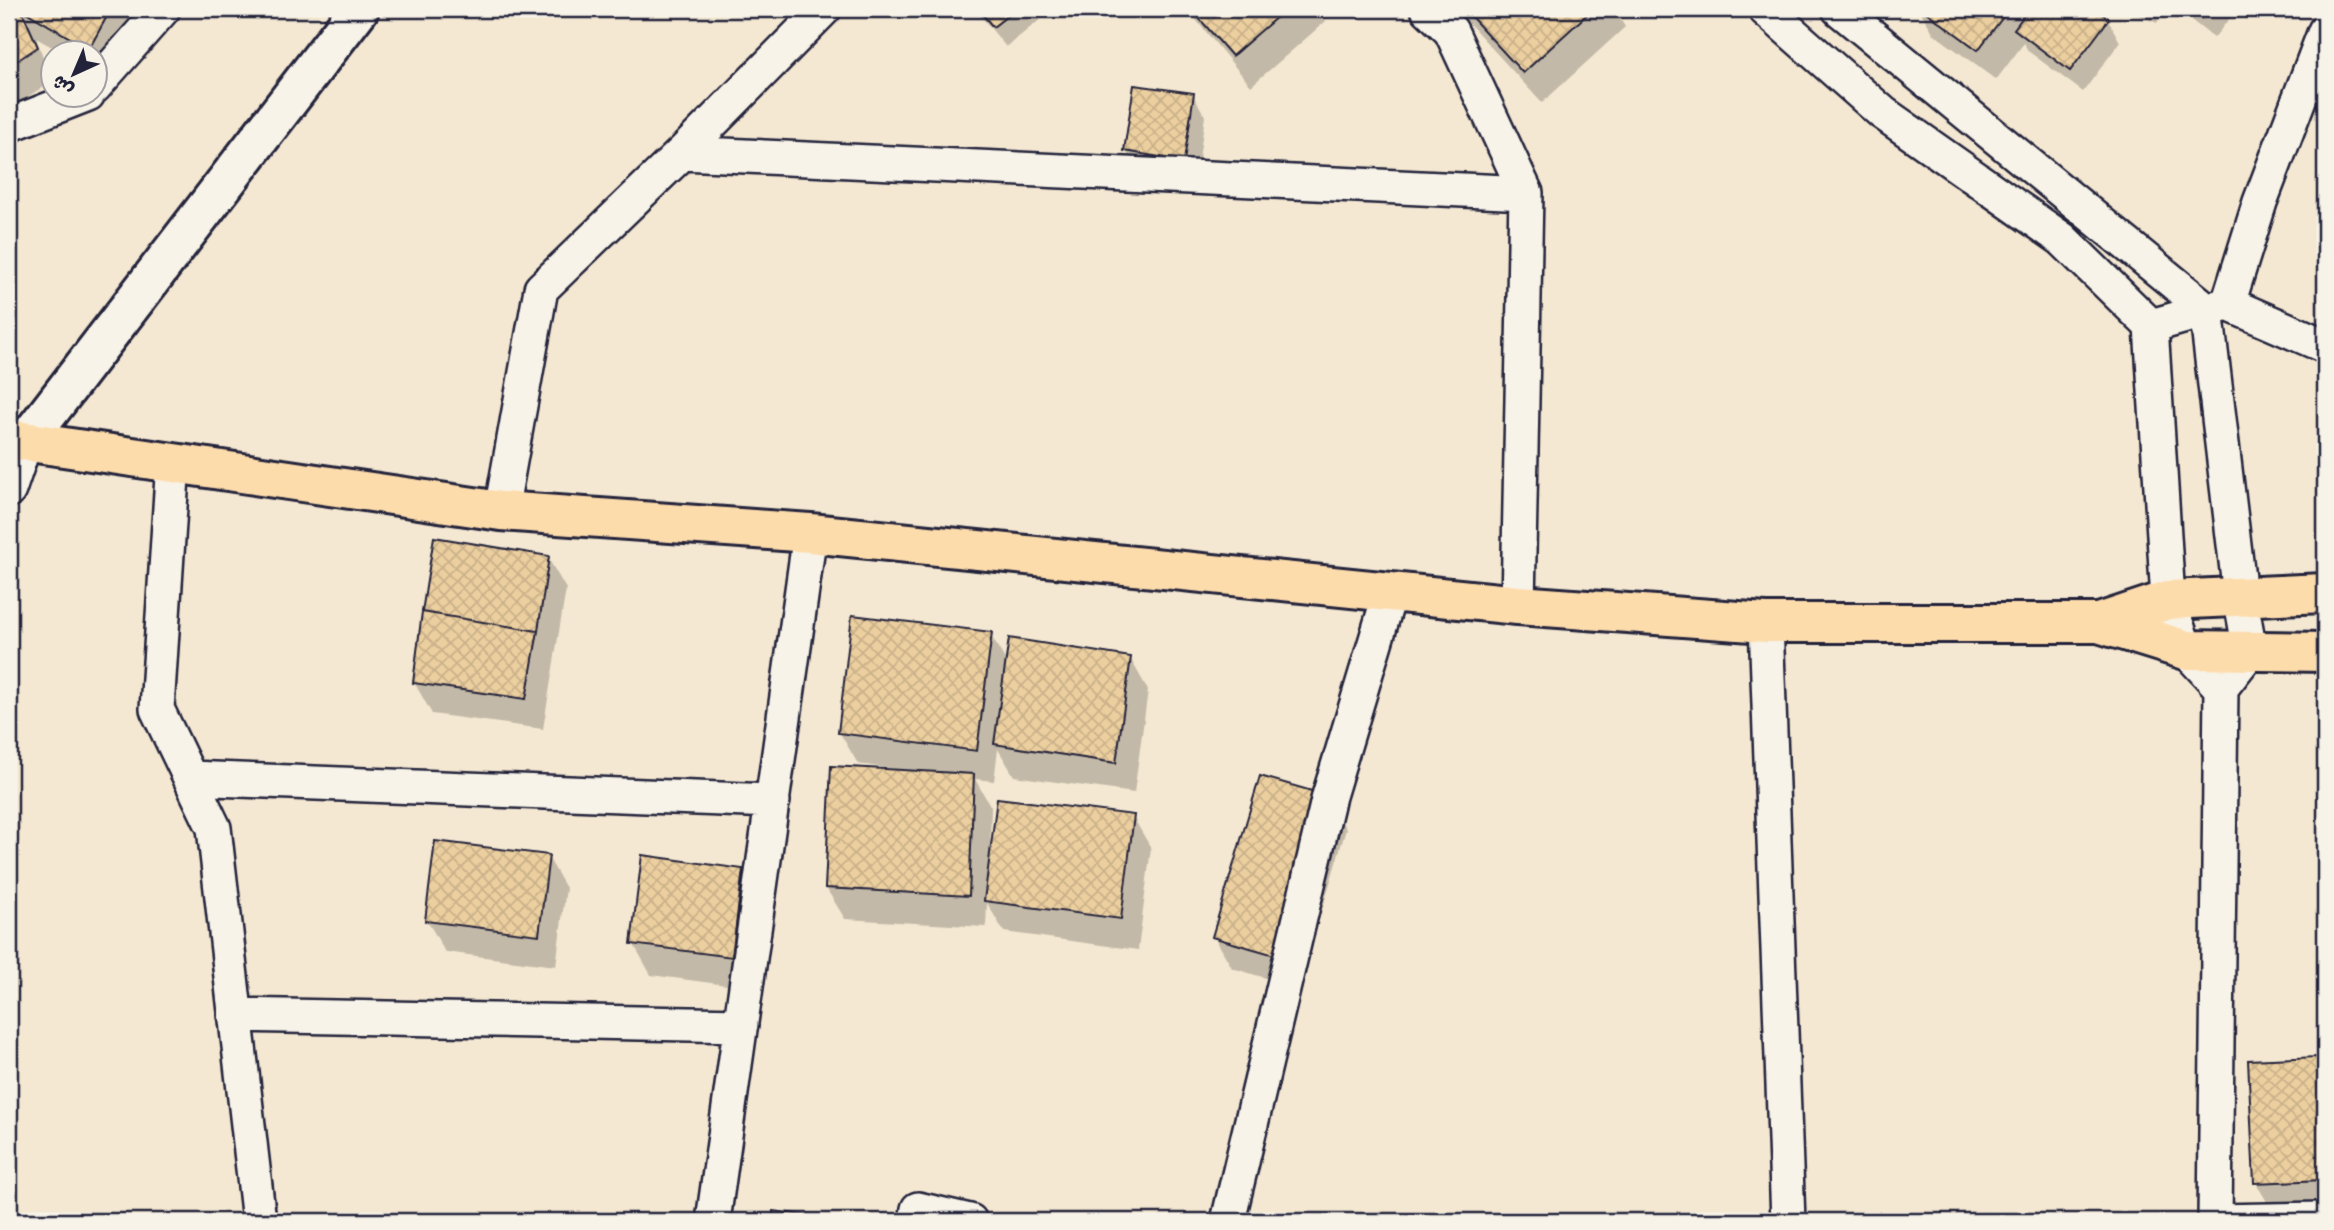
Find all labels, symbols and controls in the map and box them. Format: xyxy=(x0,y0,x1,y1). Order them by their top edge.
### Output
north arrow xyxy=(38,38,108,108)
text: ش xyxy=(47,70,79,101)

